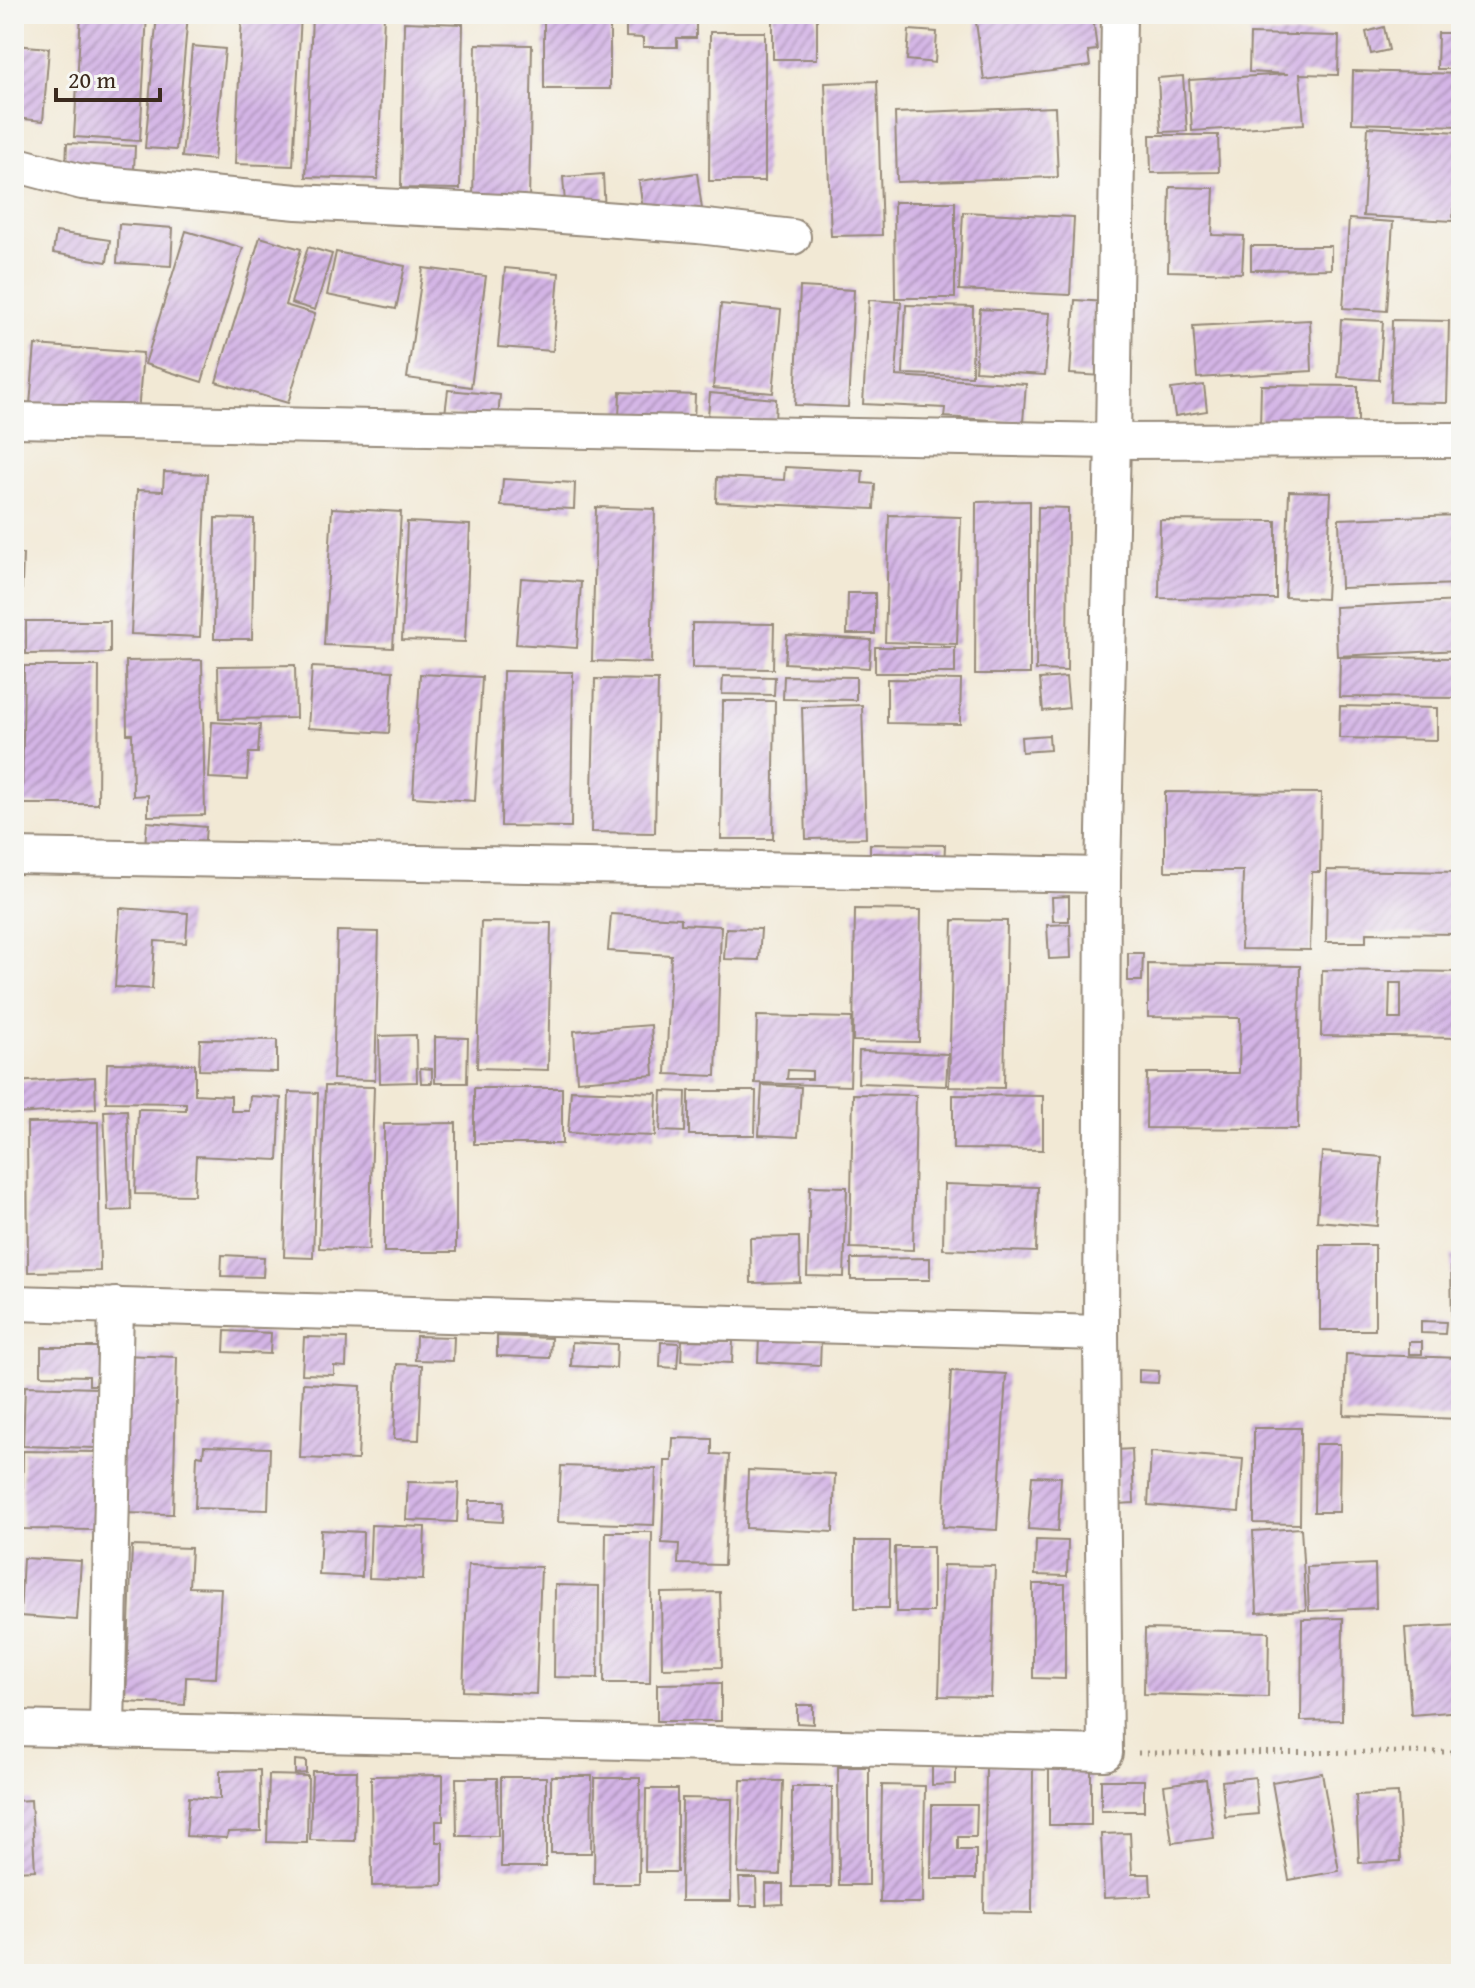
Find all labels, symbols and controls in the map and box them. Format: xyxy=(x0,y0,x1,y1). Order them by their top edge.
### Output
scale bar xyxy=(56,52,160,102)
text: 20 m xyxy=(68,62,116,97)

